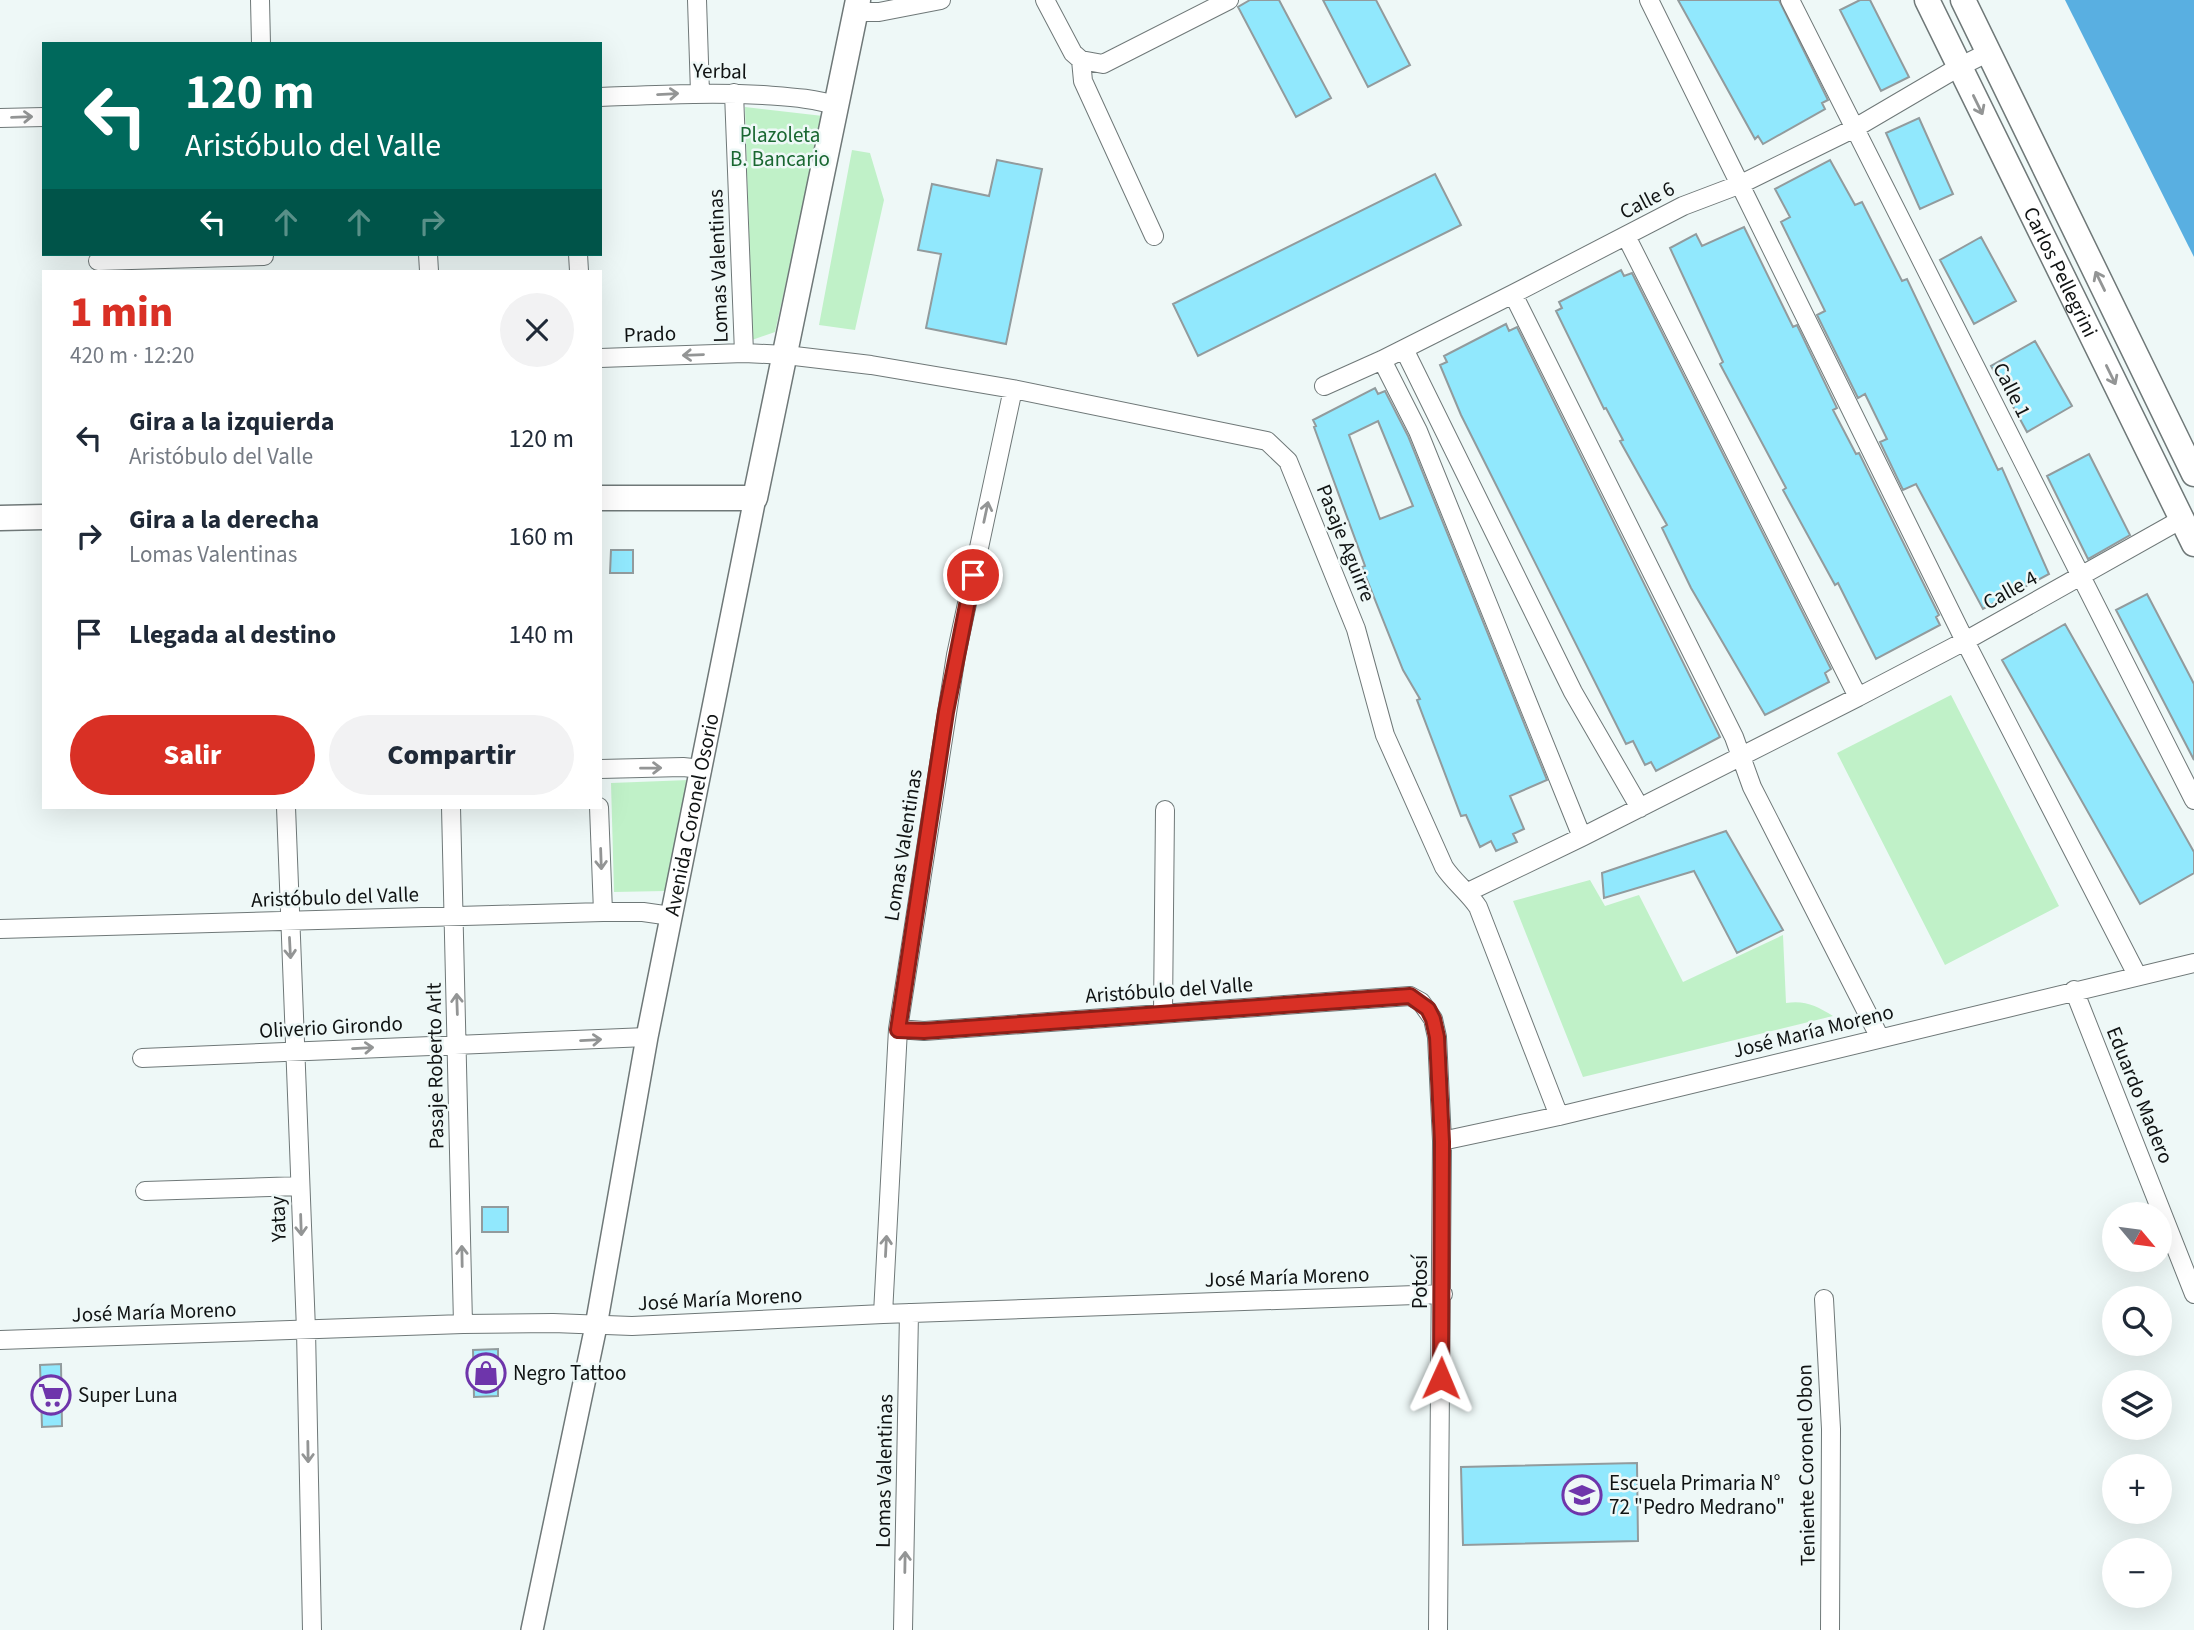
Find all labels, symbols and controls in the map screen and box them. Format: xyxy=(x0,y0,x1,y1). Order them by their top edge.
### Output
street label: Yerbal xyxy=(692,56,747,86)
text: 120 m xyxy=(185,58,314,128)
icon: left xyxy=(70,70,161,161)
one-way arrow xyxy=(657,88,680,101)
one-way arrow xyxy=(1972,94,1986,115)
one-way arrow xyxy=(10,111,33,124)
park label: Plazoleta B. Bancario xyxy=(730,120,830,174)
text: Aristóbulo del Valle xyxy=(185,123,441,169)
street label: Calle 6 xyxy=(1614,173,1680,227)
street label: Lomas Valentinas xyxy=(700,188,736,343)
street label: Carlos Pellegrini xyxy=(2016,202,2105,342)
icon: left xyxy=(194,203,232,241)
icon: ahead xyxy=(267,203,305,241)
icon: ahead xyxy=(340,203,378,241)
icon: right xyxy=(413,203,451,241)
one-way arrow xyxy=(2093,271,2106,292)
text: 1 min xyxy=(70,283,173,343)
button: close xyxy=(500,293,574,367)
street label: Prado xyxy=(623,318,677,350)
text: 420 m · 12:20 xyxy=(70,339,194,372)
one-way arrow xyxy=(682,348,705,362)
street label: Calle 1 xyxy=(1985,357,2039,423)
one-way arrow xyxy=(2105,364,2119,385)
text: Gira a la izquierda xyxy=(129,403,334,440)
icon: left xyxy=(70,419,108,457)
text: 120 m xyxy=(508,420,574,457)
text: Aristóbulo del Valle xyxy=(129,440,313,473)
street label: Pasaje Aguirre xyxy=(1309,480,1383,606)
text: Gira a la derecha xyxy=(129,501,319,538)
one-way arrow xyxy=(980,501,994,524)
icon: right xyxy=(70,517,108,555)
text: 160 m xyxy=(508,518,574,555)
text: Lomas Valentinas xyxy=(129,538,297,571)
pin xyxy=(943,545,1003,605)
icon: arrive xyxy=(954,556,992,594)
street label: Calle 4 xyxy=(1977,563,2043,617)
icon: arrive xyxy=(70,615,108,653)
text: Llegada al destino xyxy=(129,616,336,653)
text: 140 m xyxy=(508,616,574,653)
street label: Avenida Coronel Osorio xyxy=(657,711,727,918)
button: Salir xyxy=(70,715,315,795)
button: Compartir xyxy=(329,715,574,795)
one-way arrow xyxy=(639,761,662,775)
street label: Lomas Valentinas xyxy=(876,767,930,923)
one-way arrow xyxy=(595,847,608,870)
street label: Aristóbulo del Valle xyxy=(250,879,420,915)
one-way arrow xyxy=(284,937,297,960)
street label: Aristóbulo del Valle xyxy=(1084,969,1254,1011)
street label: Pasaje Roberto Arlt xyxy=(419,982,451,1150)
one-way arrow xyxy=(450,993,463,1016)
street label: José María Moreno xyxy=(1729,996,1897,1066)
street label: Oliverio Girondo xyxy=(258,1008,404,1046)
street label: Eduardo Madero xyxy=(2099,1022,2181,1168)
one-way arrow xyxy=(579,1033,602,1046)
one-way arrow xyxy=(352,1042,375,1055)
street label: Yatay xyxy=(262,1195,294,1243)
north arrow xyxy=(2102,1202,2172,1272)
map controls xyxy=(2102,1202,2172,1608)
one-way arrow xyxy=(295,1213,308,1236)
one-way arrow xyxy=(880,1235,893,1258)
one-way arrow xyxy=(455,1244,469,1267)
street label: Potosí xyxy=(1405,1254,1435,1309)
street label: José María Moreno xyxy=(1204,1259,1370,1295)
street label: José María Moreno xyxy=(637,1280,803,1318)
button: search xyxy=(2102,1286,2172,1356)
street label: José María Moreno xyxy=(71,1294,237,1330)
position arrow xyxy=(1404,1341,1478,1415)
shop icon: Negro Tattoo xyxy=(465,1352,507,1394)
place label: Negro Tattoo xyxy=(513,1358,626,1388)
street label: Teniente Coronel Obon xyxy=(1789,1364,1823,1566)
button: layers xyxy=(2102,1370,2172,1440)
supermarket icon: Super Luna xyxy=(30,1374,72,1416)
place label: Super Luna xyxy=(78,1380,178,1410)
street label: Lomas Valentinas xyxy=(868,1394,900,1548)
one-way arrow xyxy=(302,1440,315,1463)
button: + xyxy=(2102,1454,2172,1524)
place label: Escuela Primaria N° 72 "Pedro Medrano" xyxy=(1609,1468,1785,1522)
school or university icon: Escuela Primaria N° 72 "Pedro Medrano" xyxy=(1561,1474,1603,1516)
button: − xyxy=(2102,1538,2172,1608)
one-way arrow xyxy=(898,1551,911,1574)

